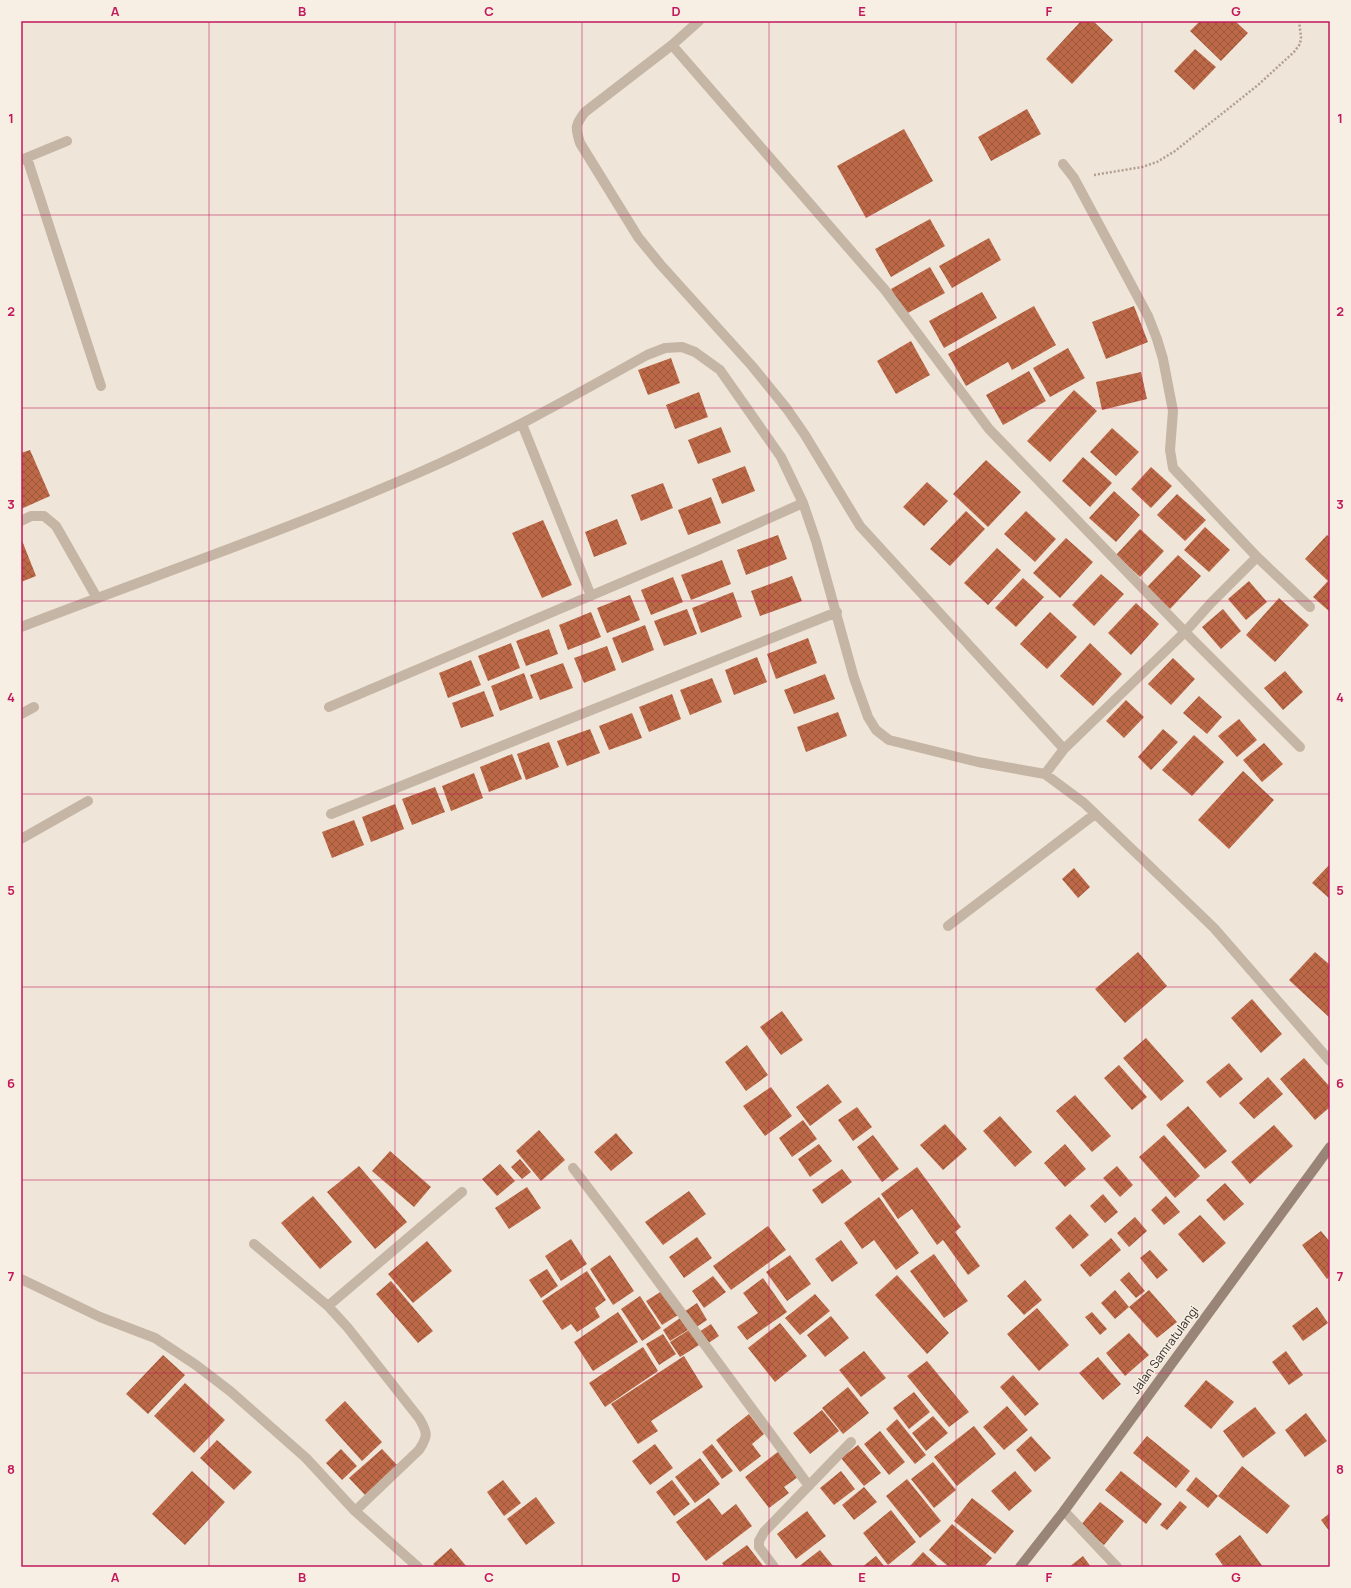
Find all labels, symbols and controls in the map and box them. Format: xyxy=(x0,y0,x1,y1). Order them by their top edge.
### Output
text: A xyxy=(111,2,120,20)
text: B xyxy=(298,2,306,20)
text: C xyxy=(484,2,494,20)
text: D xyxy=(671,2,681,20)
text: E xyxy=(858,2,866,20)
text: F xyxy=(1046,2,1053,20)
text: G xyxy=(1231,2,1241,20)
text: 1 xyxy=(8,109,14,127)
text: 1 xyxy=(1337,109,1343,127)
text: 2 xyxy=(7,302,15,320)
text: 2 xyxy=(1336,302,1344,320)
text: 3 xyxy=(7,495,15,513)
text: 3 xyxy=(1336,495,1344,513)
text: 4 xyxy=(7,688,15,706)
text: 4 xyxy=(1336,688,1344,706)
text: 5 xyxy=(7,881,15,899)
text: 5 xyxy=(1336,881,1344,899)
text: 6 xyxy=(7,1074,15,1092)
text: 6 xyxy=(1336,1074,1344,1092)
text: 7 xyxy=(8,1267,15,1285)
text: 7 xyxy=(1337,1267,1344,1285)
street label: Jalan Samratulangi xyxy=(1127,1302,1202,1397)
text: 8 xyxy=(7,1460,15,1478)
text: 8 xyxy=(1336,1460,1344,1478)
text: A xyxy=(111,1568,120,1586)
text: B xyxy=(298,1568,306,1586)
text: C xyxy=(484,1568,494,1586)
text: D xyxy=(671,1568,681,1586)
text: E xyxy=(858,1568,866,1586)
text: F xyxy=(1046,1568,1053,1586)
text: G xyxy=(1231,1568,1241,1586)

